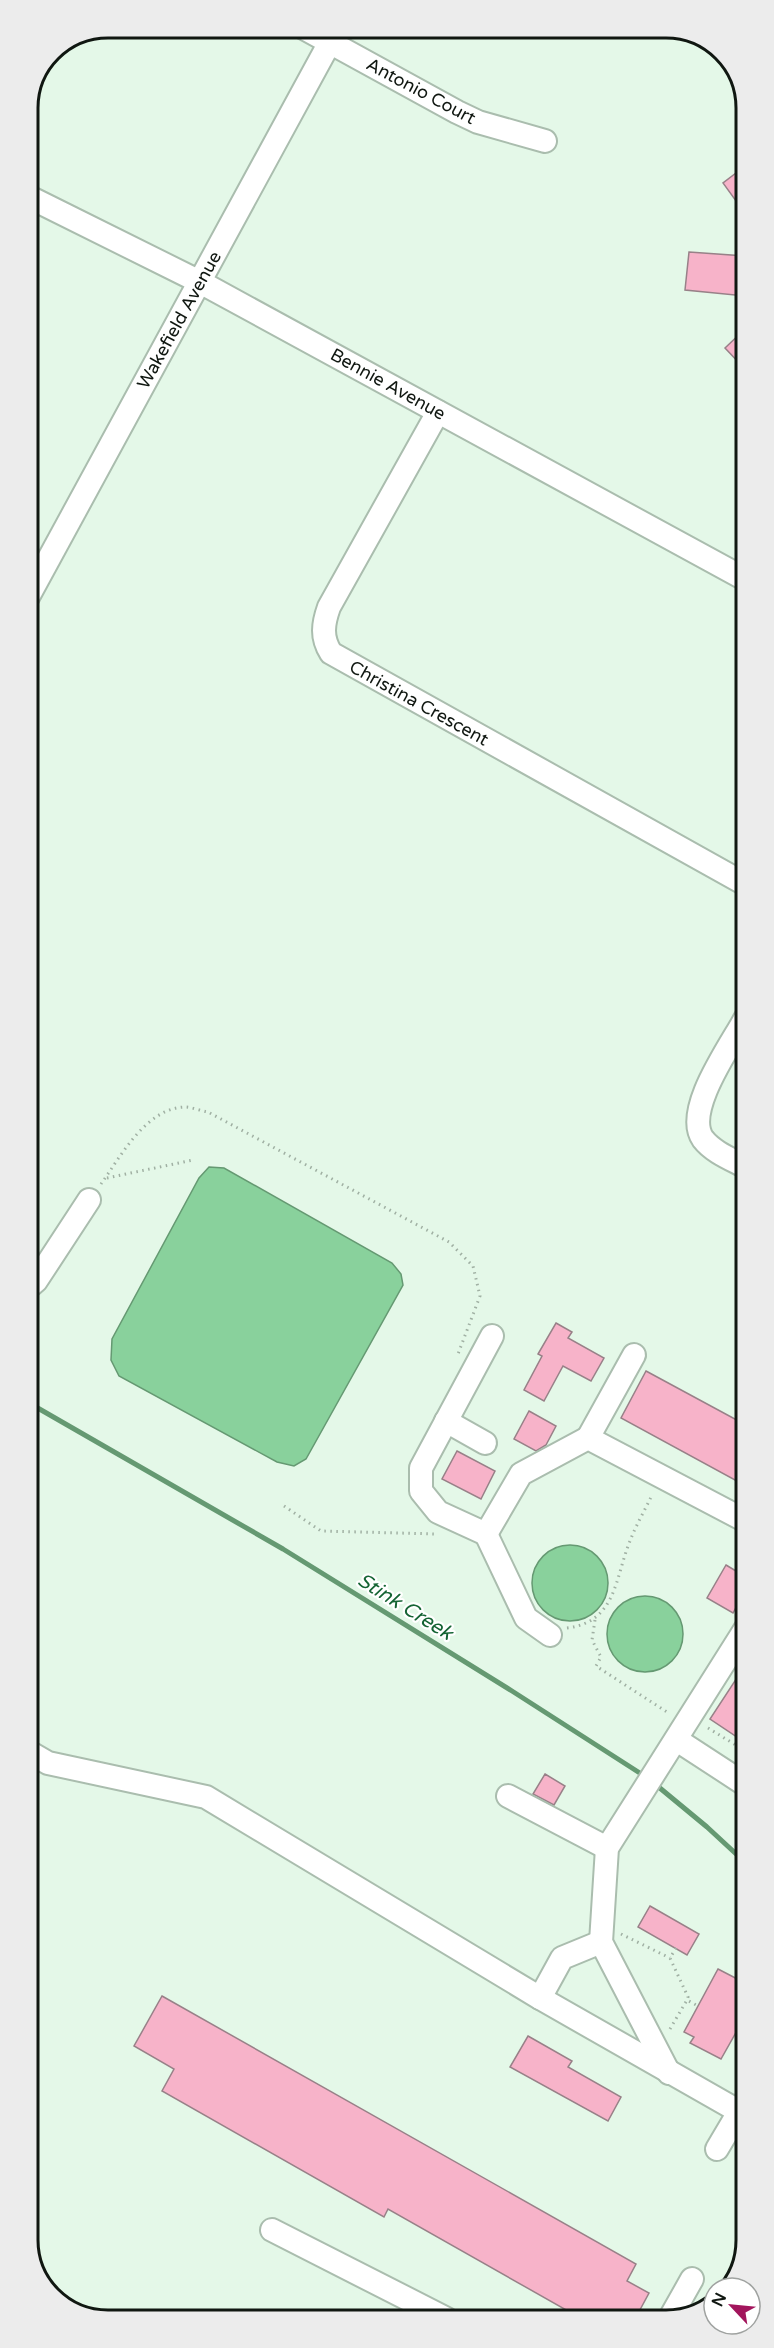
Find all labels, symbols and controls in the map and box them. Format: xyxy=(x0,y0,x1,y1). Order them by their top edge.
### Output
street label: Antonio Court xyxy=(363,53,480,129)
street label: Wakefield Avenue xyxy=(132,247,226,393)
street label: Bennie Avenue xyxy=(327,343,449,425)
street label: Christina Crescent xyxy=(346,656,493,750)
water label: Stink Creek xyxy=(353,1568,459,1647)
north arrow xyxy=(702,2276,762,2336)
text: N xyxy=(708,2290,731,2310)

